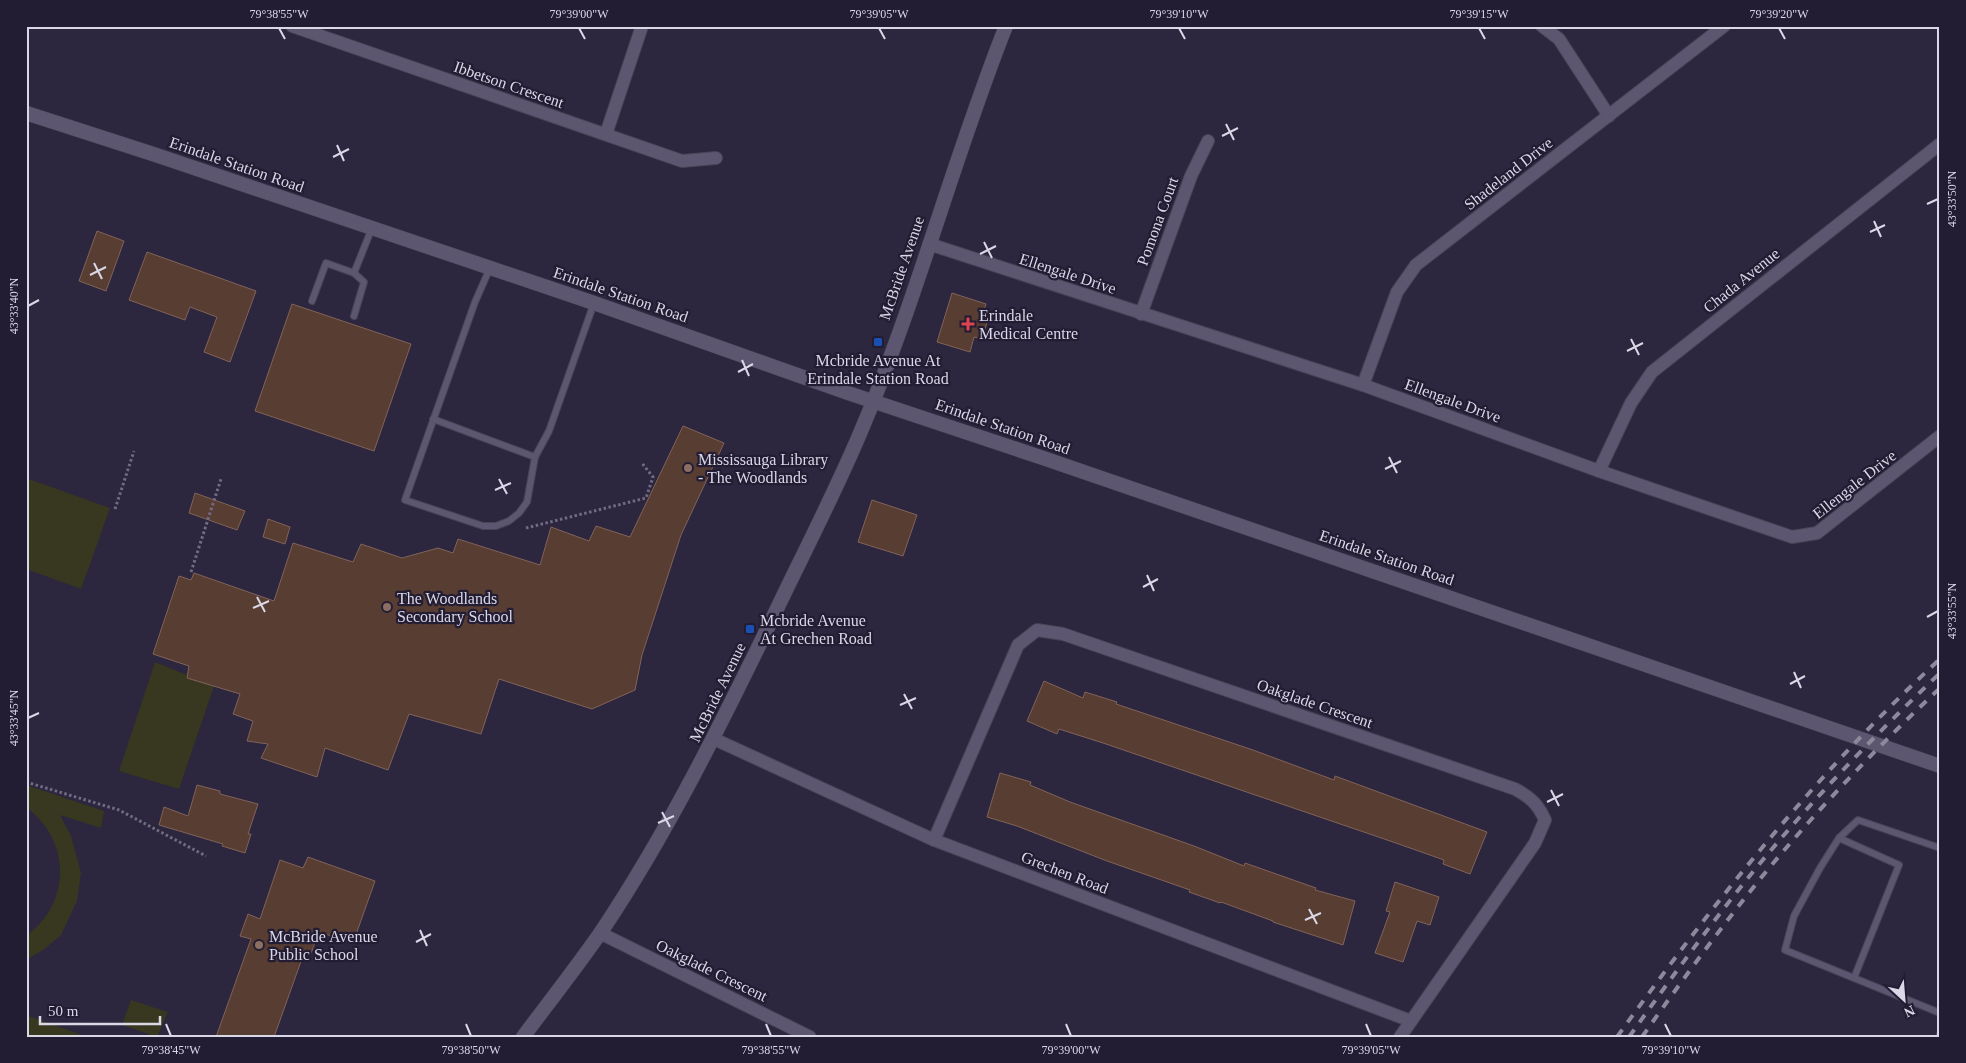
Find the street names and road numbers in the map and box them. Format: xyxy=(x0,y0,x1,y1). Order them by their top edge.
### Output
street label: Ibbetson Crescent xyxy=(452,58,567,111)
street label: Erindale Station Road xyxy=(167,133,306,196)
street label: Shadeland Drive xyxy=(1461,134,1556,213)
street label: Pomona Court xyxy=(1134,174,1182,268)
street label: McBride Avenue xyxy=(876,214,927,322)
street label: Chada Avenue xyxy=(1700,245,1783,316)
street label: Ellengale Drive xyxy=(1017,250,1118,298)
street label: Erindale Station Road xyxy=(551,263,690,326)
street label: Ellengale Drive xyxy=(1402,375,1503,427)
street label: Erindale Station Road xyxy=(933,395,1072,458)
street label: Ellengale Drive xyxy=(1809,447,1900,523)
street label: Erindale Station Road xyxy=(1317,526,1456,589)
street label: McBride Avenue xyxy=(686,640,749,745)
street label: Oakglade Crescent xyxy=(1254,676,1375,732)
street label: Grechen Road xyxy=(1019,848,1111,897)
street label: Oakglade Crescent xyxy=(653,936,771,1006)

